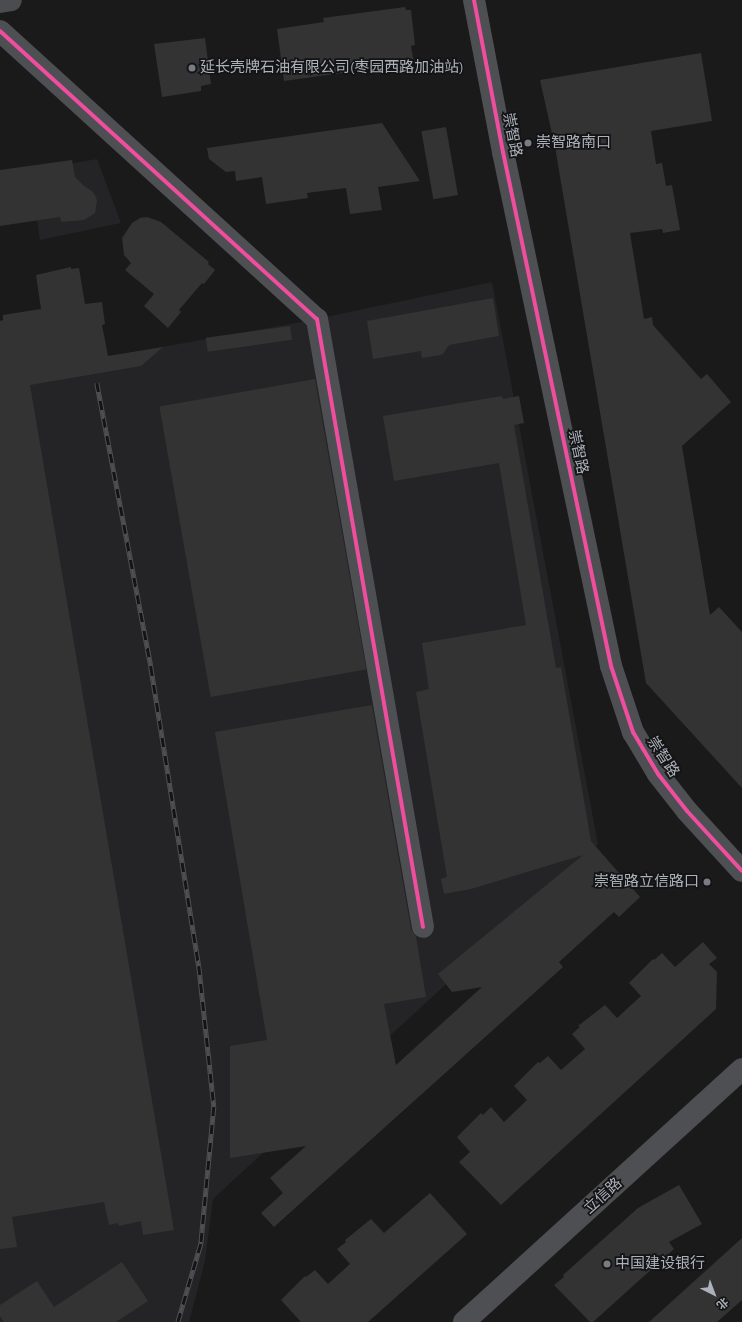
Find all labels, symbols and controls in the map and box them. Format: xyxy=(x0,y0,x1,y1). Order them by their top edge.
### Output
place label: 延长壳牌石油有限公司(枣园西路加油站) xyxy=(200,59,464,77)
marker: 延长壳牌石油有限公司(枣园西路加油站) xyxy=(187,63,197,73)
street label: 崇智路 xyxy=(499,111,525,159)
place label: 崇智路南口 xyxy=(536,134,611,152)
marker: 崇智路南口 xyxy=(523,138,533,148)
street label: 崇智路 xyxy=(565,428,591,476)
street label: 崇智路 xyxy=(643,733,683,781)
place label: 崇智路立信路口 xyxy=(594,873,699,891)
marker: 崇智路立信路口 xyxy=(702,877,712,887)
street label: 立信路 xyxy=(580,1174,626,1218)
place label: 中国建设银行 xyxy=(615,1255,705,1273)
marker: 中国建设银行 xyxy=(602,1259,612,1269)
north arrow xyxy=(694,1274,734,1314)
text: 北 xyxy=(715,1296,730,1311)

